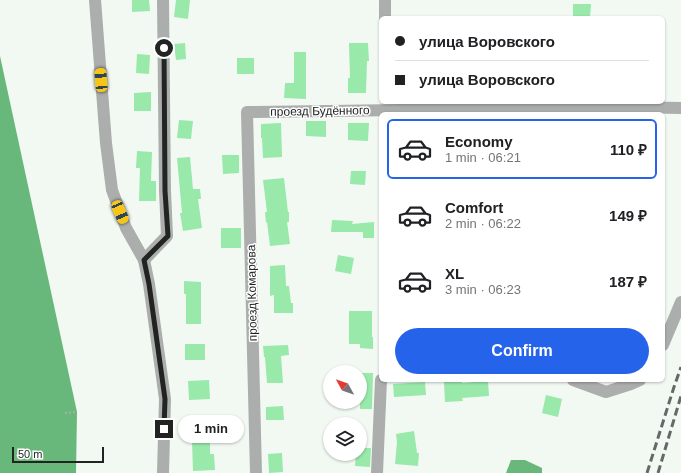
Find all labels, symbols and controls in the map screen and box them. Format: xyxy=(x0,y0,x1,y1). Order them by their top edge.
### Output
text: улица Воровского xyxy=(419,33,555,50)
route start xyxy=(155,39,173,57)
car xyxy=(94,68,108,92)
text: улица Воровского xyxy=(419,71,555,88)
street label: проезд Будённого xyxy=(270,103,370,119)
icon: car xyxy=(397,131,433,167)
text: Economy xyxy=(445,133,513,150)
text: 110 ₽ xyxy=(610,141,647,158)
text: 1 min · 06:21 xyxy=(445,150,521,165)
icon: car xyxy=(397,197,433,233)
car xyxy=(110,199,130,225)
text: Comfort xyxy=(445,199,503,216)
text: 149 ₽ xyxy=(609,207,647,224)
text: 2 min · 06:22 xyxy=(445,216,521,231)
street label: проезд Комарова xyxy=(244,244,260,341)
icon: car xyxy=(397,263,433,299)
text: XL xyxy=(445,265,464,282)
text: 187 ₽ xyxy=(609,273,647,290)
text: 3 min · 06:23 xyxy=(445,282,521,297)
button: Confirm xyxy=(395,328,649,374)
north arrow xyxy=(323,365,367,409)
map controls xyxy=(323,365,367,461)
callout: 1 min xyxy=(178,415,244,443)
button: layers xyxy=(323,417,367,461)
route end xyxy=(155,420,173,438)
text: 1 min xyxy=(194,421,228,436)
scale bar xyxy=(12,445,104,464)
text: 50 m xyxy=(18,448,42,460)

